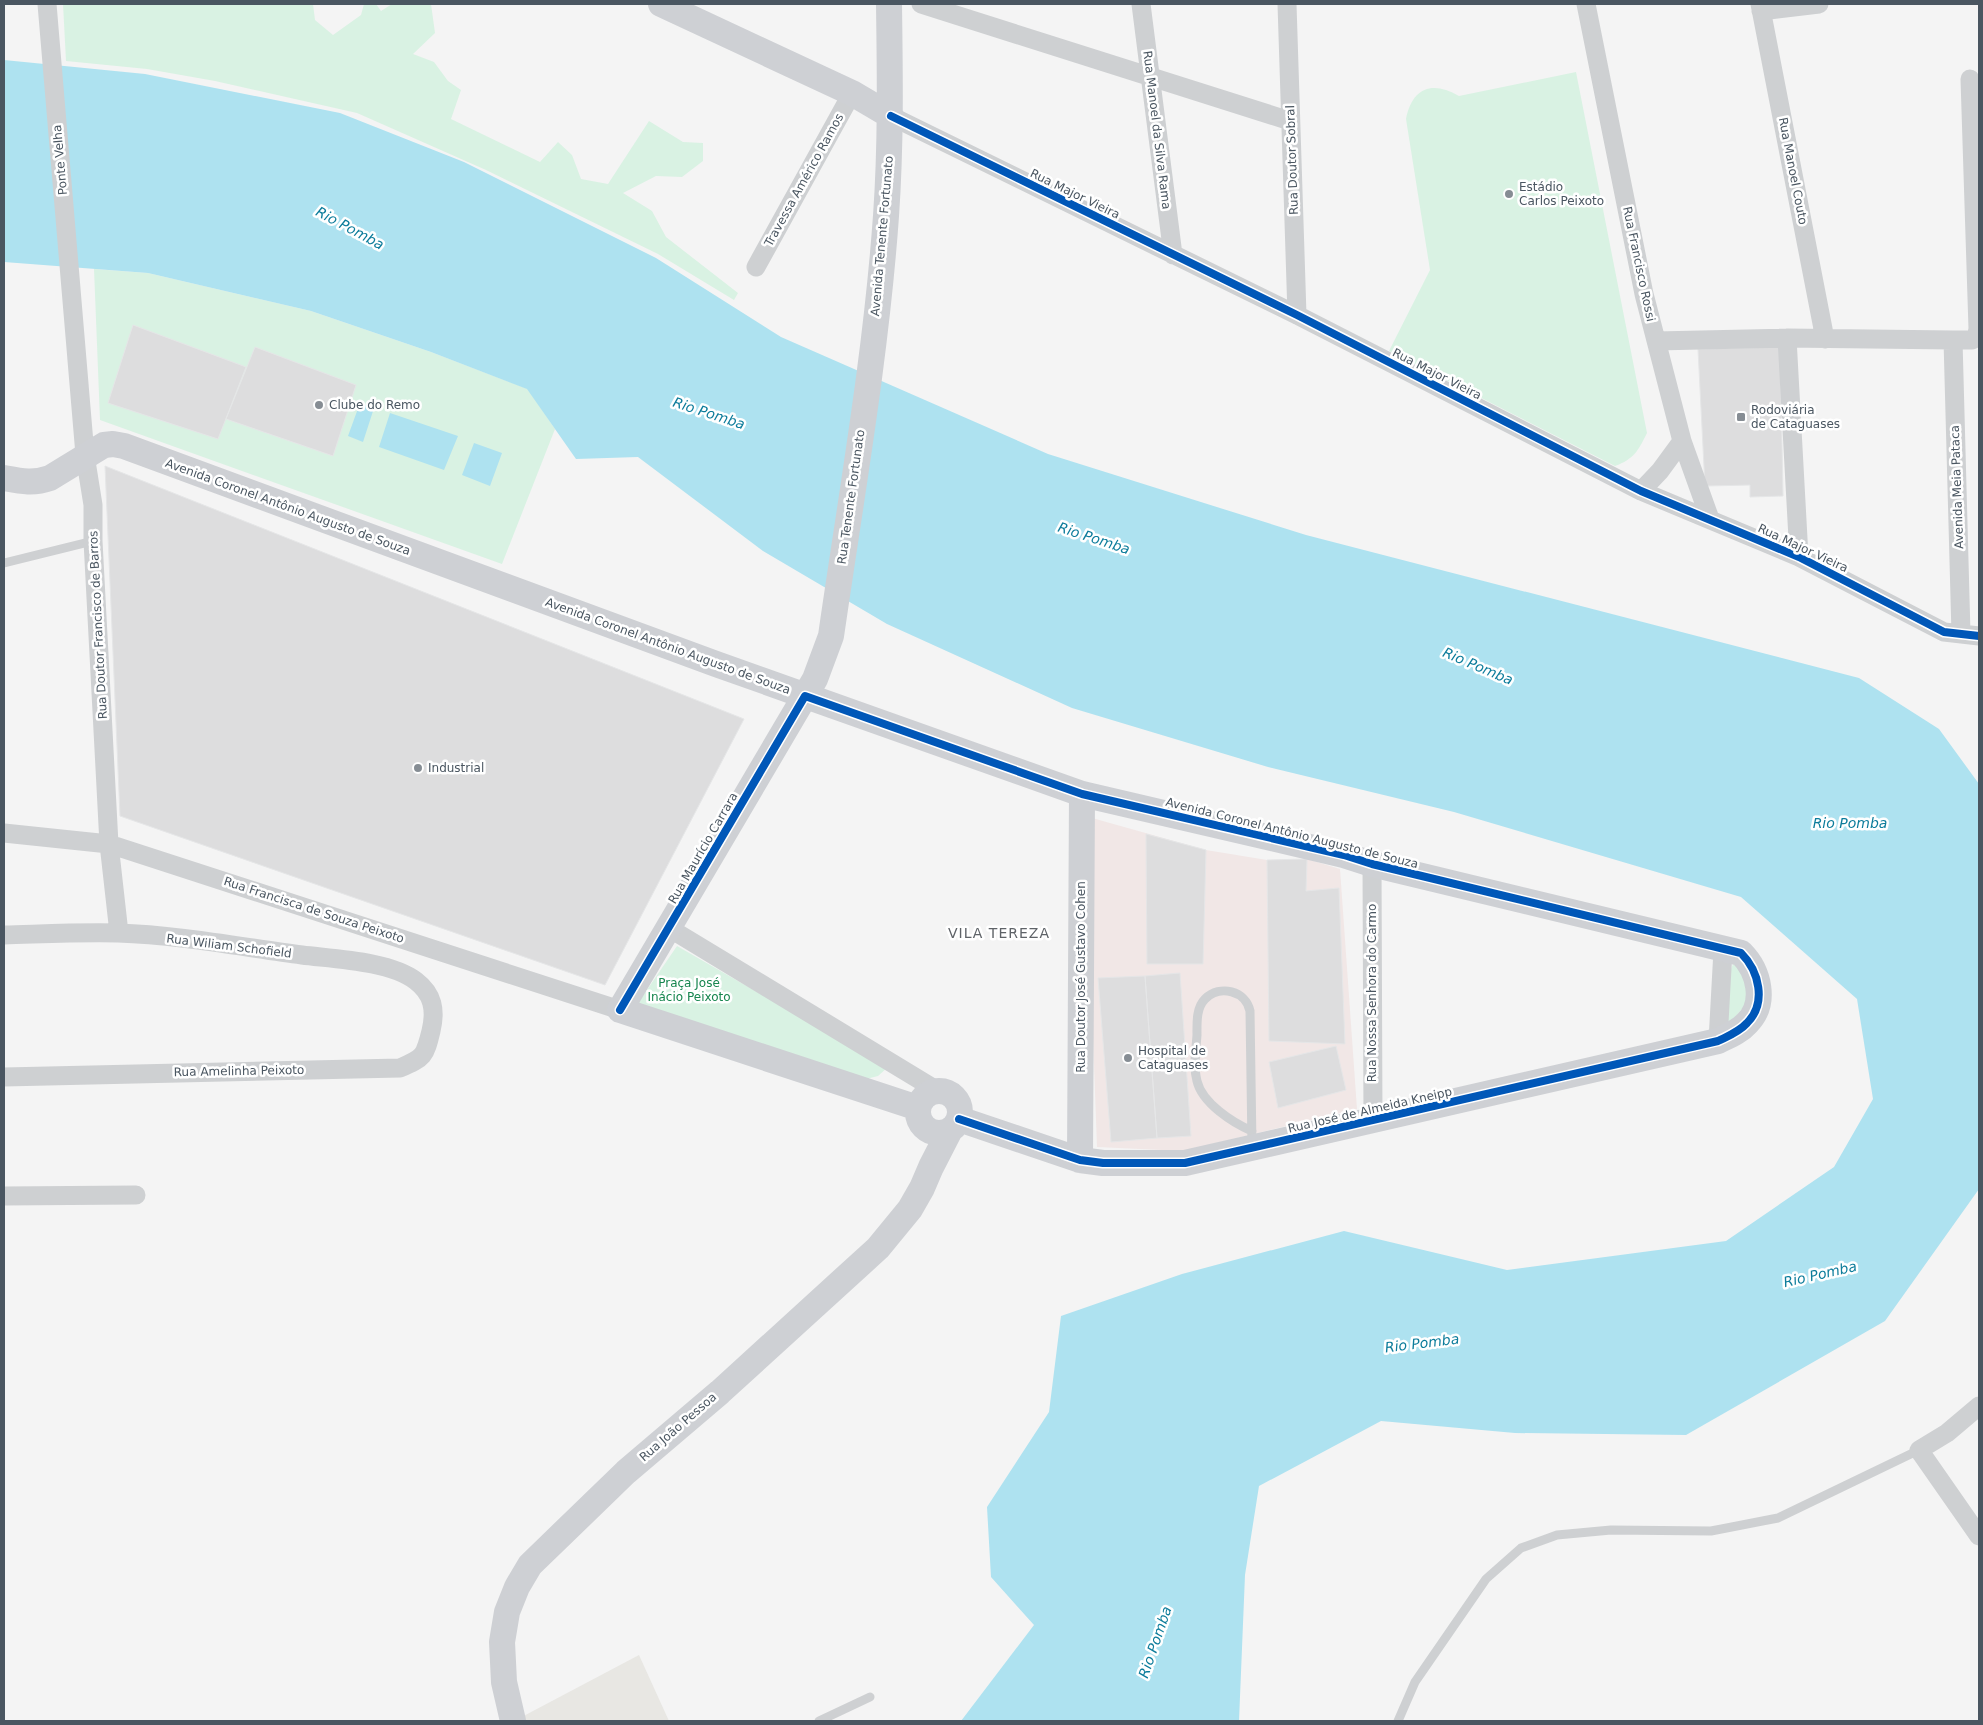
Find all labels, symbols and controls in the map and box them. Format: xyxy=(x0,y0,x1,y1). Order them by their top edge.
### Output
street label: Rua Manoel da Silva Rama xyxy=(1140,50,1174,210)
street label: Rua Doutor Sobral xyxy=(1283,105,1301,215)
street label: Travessa Américo Ramos xyxy=(761,111,846,250)
street label: Rua Manoel Couto xyxy=(1776,116,1810,226)
street label: Ponte Velha xyxy=(50,124,70,196)
street label: Avenida Tenente Fortunato xyxy=(868,155,896,317)
street label: Rua Major Vieira xyxy=(1028,166,1122,222)
place label: Estádio Carlos Peixoto xyxy=(1519,180,1604,208)
marker: Estádio Carlos Peixoto xyxy=(1503,188,1515,200)
water label: Rio Pomba xyxy=(313,203,387,253)
street label: Rua Francisco Rossi xyxy=(1620,205,1658,323)
street label: Rua Major Vieira xyxy=(1390,346,1484,402)
water label: Rio Pomba xyxy=(671,394,747,432)
place label: Clube do Remo xyxy=(329,398,420,412)
marker: Clube do Remo xyxy=(313,399,325,411)
place label: Rodoviária de Cataguases xyxy=(1751,403,1840,431)
marker: Rodoviária de Cataguases xyxy=(1735,411,1747,423)
street label: Avenida Meia Pataca xyxy=(1948,425,1966,549)
street label: Rua Tenente Fortunato xyxy=(835,429,867,565)
street label: Avenida Coronel Antônio Augusto de Souza xyxy=(164,456,412,558)
water label: Rio Pomba xyxy=(1056,519,1132,557)
street label: Rua Major Vieira xyxy=(1756,521,1850,575)
street label: Rua Doutor Francisco de Barros xyxy=(86,530,110,720)
street label: Avenida Coronel Antônio Augusto de Souza xyxy=(544,595,792,697)
water label: Rio Pomba xyxy=(1440,644,1516,688)
place label: Industrial xyxy=(428,761,484,775)
marker: Industrial xyxy=(412,762,424,774)
street label: Rua Maurício Carrara xyxy=(665,790,741,906)
street label: Avenida Coronel Antônio Augusto de Souza xyxy=(1164,795,1420,871)
water label: Rio Pomba xyxy=(1813,815,1887,831)
street label: Rua Francisca de Souza Peixoto xyxy=(222,874,406,946)
street label: Rua Doutor José Gustavo Cohen xyxy=(1074,881,1088,1073)
street label: Rua Nossa Senhora do Carmo xyxy=(1365,904,1379,1082)
district label: VILA TEREZA xyxy=(948,925,1050,941)
street label: Rua Wiliam Schofield xyxy=(166,931,292,961)
park label: Praça José Inácio Peixoto xyxy=(647,976,731,1004)
place label: Hospital de Cataguases xyxy=(1138,1044,1208,1072)
marker: Hospital de Cataguases xyxy=(1122,1052,1134,1064)
street label: Rua Amelinha Peixoto xyxy=(174,1063,304,1079)
street label: Rua José de Almeida Kneipp xyxy=(1287,1084,1453,1136)
water label: Rio Pomba xyxy=(1782,1258,1858,1290)
water label: Rio Pomba xyxy=(1384,1331,1460,1355)
street label: Rua João Pessoa xyxy=(637,1390,719,1464)
water label: Rio Pomba xyxy=(1135,1604,1175,1680)

